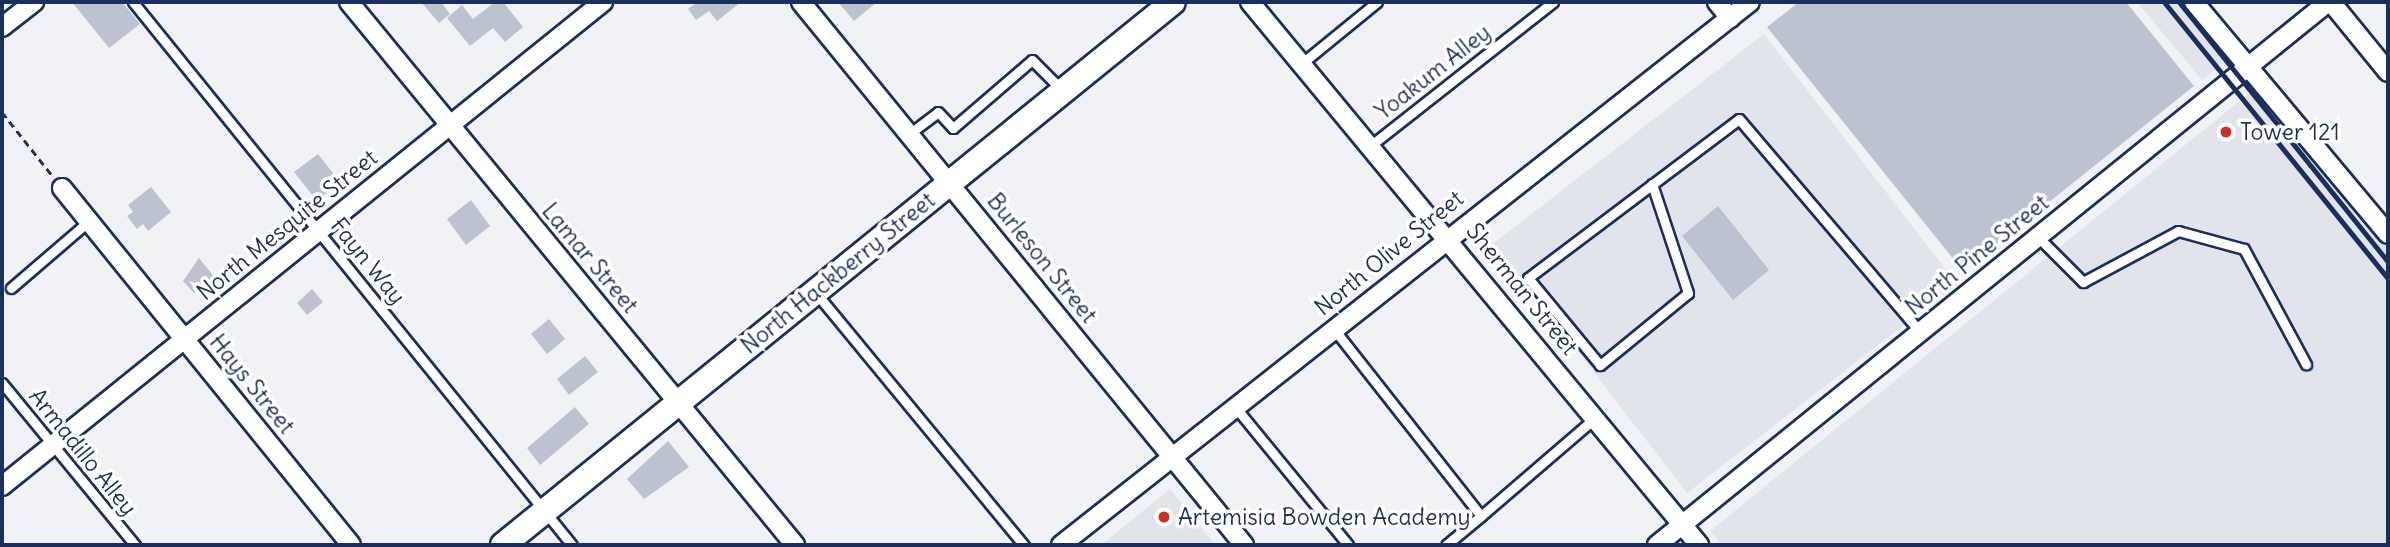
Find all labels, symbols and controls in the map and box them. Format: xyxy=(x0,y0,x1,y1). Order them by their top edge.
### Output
street label: Yoakum Alley xyxy=(1370,18,1496,126)
place label: Tower 121 xyxy=(2240,118,2340,146)
marker: Tower 121 xyxy=(2218,124,2234,140)
street label: North Mesquite Street xyxy=(191,144,383,306)
street label: North Olive Street xyxy=(1309,185,1469,321)
street label: North Hackberry Street xyxy=(736,186,940,360)
street label: Burleson Street xyxy=(981,188,1103,328)
street label: North Pine Street xyxy=(1900,189,2054,321)
street label: Lamar Street xyxy=(536,197,644,319)
street label: Fayn Way xyxy=(325,212,411,310)
street label: Sherman Street xyxy=(1461,218,1583,360)
street label: Hays Street xyxy=(204,329,300,439)
street label: Armadillo Alley xyxy=(23,383,143,521)
place label: Artemisia Bowden Academy xyxy=(1178,503,1471,531)
marker: Artemisia Bowden Academy xyxy=(1156,509,1172,525)

